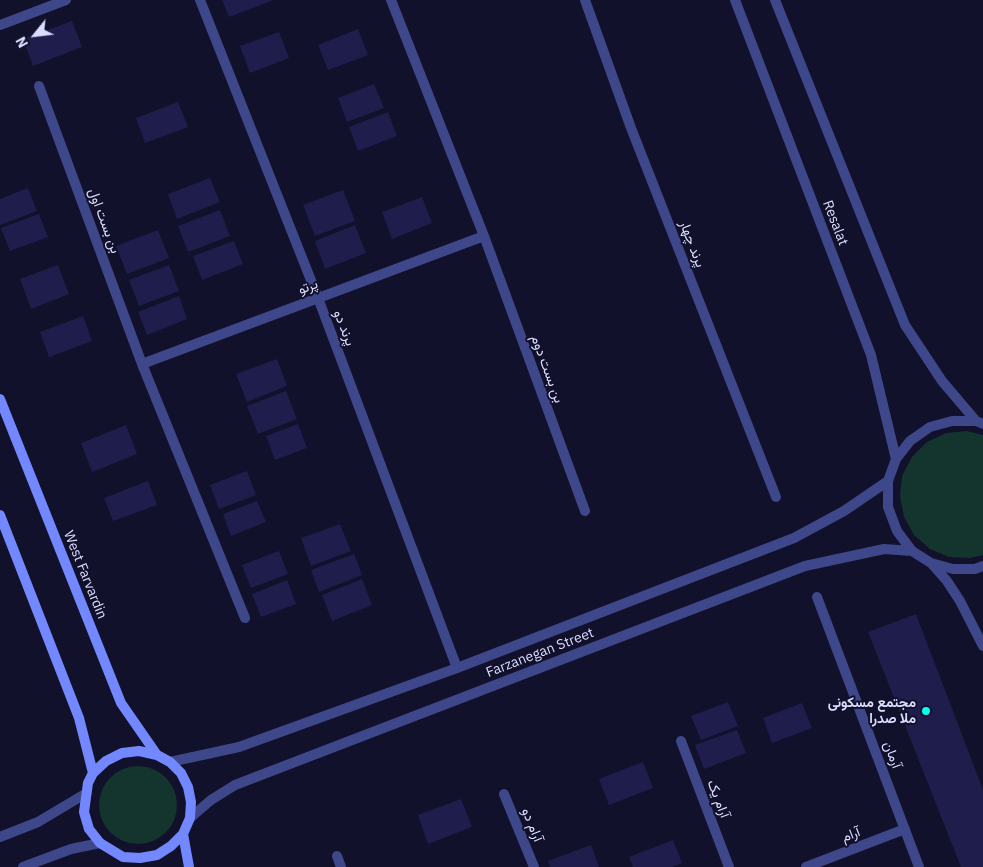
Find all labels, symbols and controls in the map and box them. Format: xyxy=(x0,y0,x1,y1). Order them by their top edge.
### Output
north arrow xyxy=(10,10,60,60)
text: N xyxy=(12,33,32,51)
street label: بن بست اول xyxy=(84,186,124,256)
street label: Resalat xyxy=(819,198,851,248)
street label: پرند چهار xyxy=(675,218,709,270)
street label: پرتو xyxy=(296,276,320,298)
street label: پرند دو xyxy=(330,308,358,348)
street label: بن بست دوم xyxy=(527,333,567,405)
street label: West Farvardin xyxy=(60,528,110,622)
street label: Farzanegan Street xyxy=(484,625,596,681)
place label: مجتمع مسکونی ملا صدرا xyxy=(828,695,916,728)
marker: مجتمع مسکونی ملا صدرا xyxy=(920,705,932,717)
street label: آرمان xyxy=(879,739,905,771)
street label: آرام یک xyxy=(703,778,733,820)
street label: آرام دو xyxy=(518,806,546,844)
street label: آرام xyxy=(839,824,863,846)

